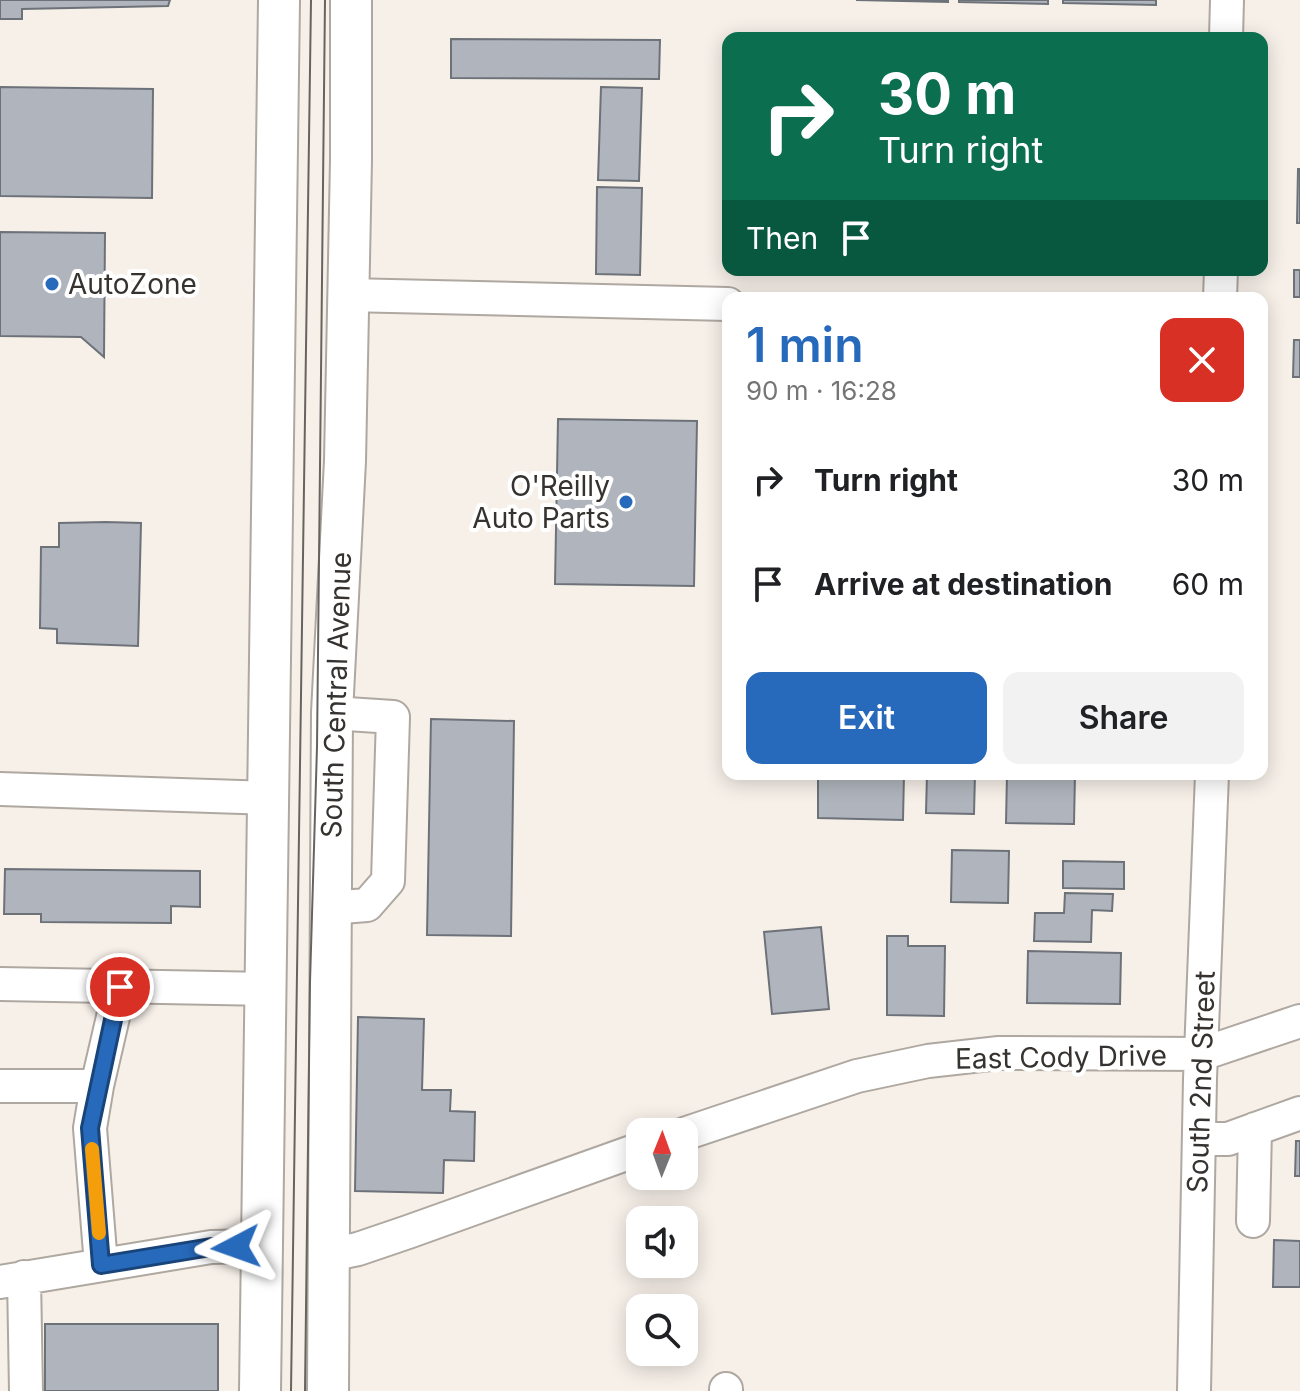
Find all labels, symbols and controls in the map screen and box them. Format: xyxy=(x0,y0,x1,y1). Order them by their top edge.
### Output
text: 30 m xyxy=(878,60,1016,128)
icon: right xyxy=(746,64,850,168)
text: Turn right xyxy=(878,128,1043,172)
icon: arrive xyxy=(834,216,878,260)
text: Then xyxy=(746,220,818,256)
place label: AutoZone xyxy=(68,267,197,301)
marker: AutoZone xyxy=(43,275,61,293)
text: 1 min xyxy=(746,315,864,374)
button: close xyxy=(1160,318,1244,402)
text: 90 m · 16:28 xyxy=(746,375,897,406)
icon: right xyxy=(746,458,790,502)
text: Turn right xyxy=(814,462,958,498)
text: 30 m xyxy=(1172,462,1244,498)
place label: O'Reilly Auto Parts xyxy=(472,469,610,535)
marker: O'Reilly Auto Parts xyxy=(617,493,635,511)
street label: South Central Avenue xyxy=(314,551,358,839)
icon: arrive xyxy=(746,562,790,606)
text: Arrive at destination xyxy=(814,566,1112,602)
text: 60 m xyxy=(1172,566,1244,602)
button: Exit xyxy=(746,672,987,764)
button: Share xyxy=(1003,672,1244,764)
pin xyxy=(86,953,154,1021)
icon: arrive xyxy=(98,965,142,1009)
street label: South 2nd Street xyxy=(1180,970,1222,1194)
street label: East Cody Drive xyxy=(955,1038,1167,1076)
north arrow xyxy=(626,1118,698,1190)
map controls xyxy=(626,1118,698,1366)
position arrow xyxy=(194,1205,278,1289)
button: sound xyxy=(626,1206,698,1278)
button: search xyxy=(626,1294,698,1366)

